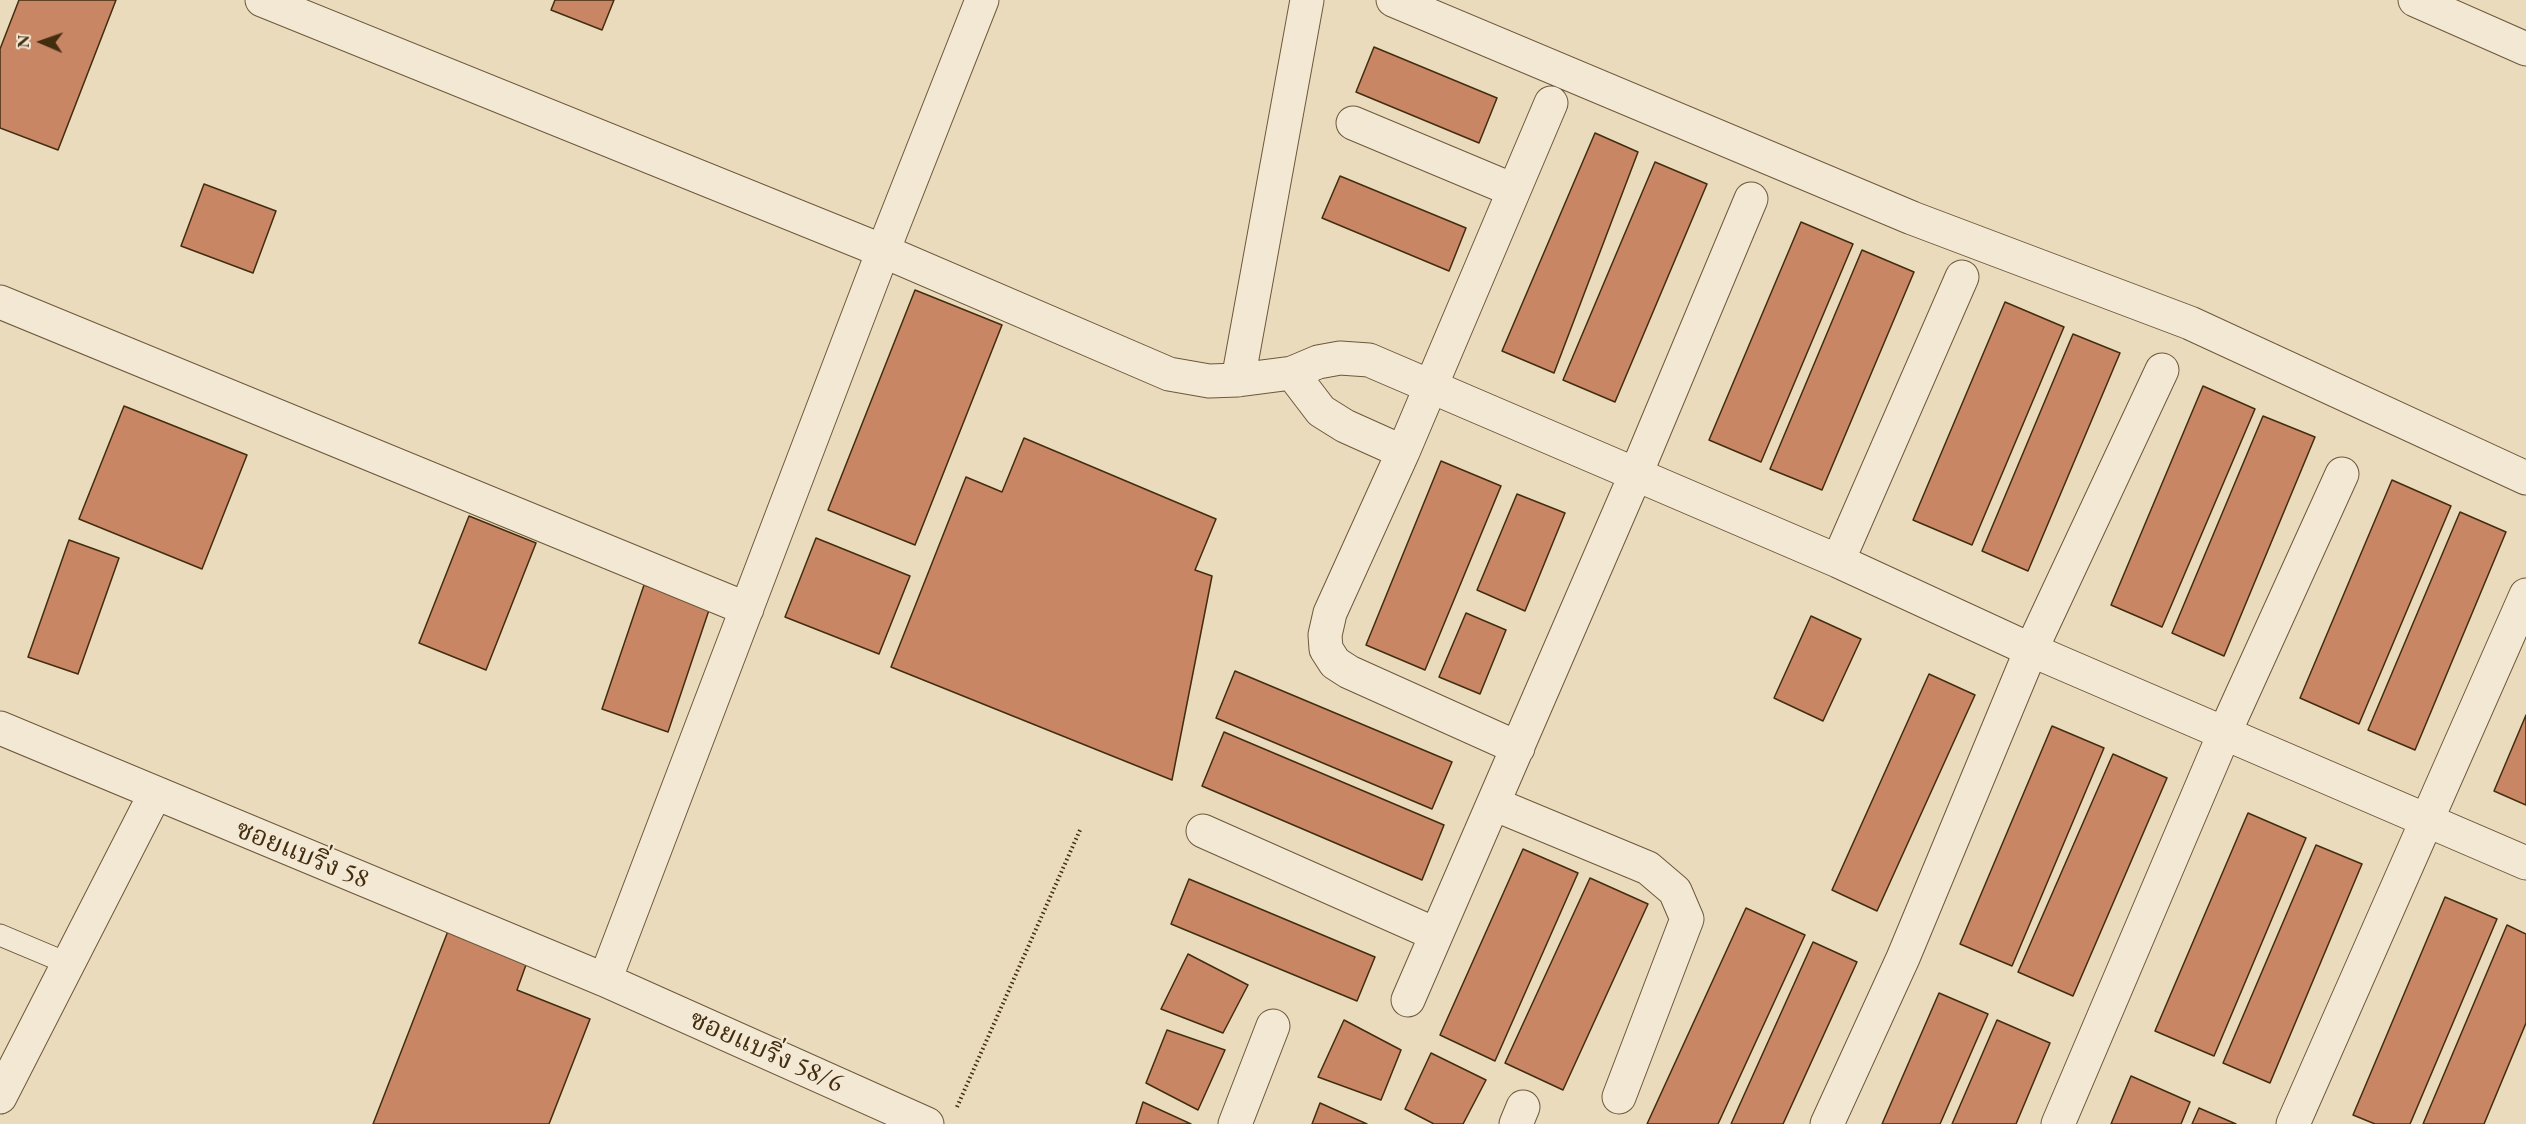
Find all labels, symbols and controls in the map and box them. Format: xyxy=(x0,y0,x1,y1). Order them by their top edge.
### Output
north arrow xyxy=(12,12,72,72)
text: N xyxy=(13,35,34,48)
street label: ซอยแบริ่ง 58 xyxy=(231,814,373,896)
street label: ซอยแบริ่ง 58/6 xyxy=(684,1004,848,1100)

